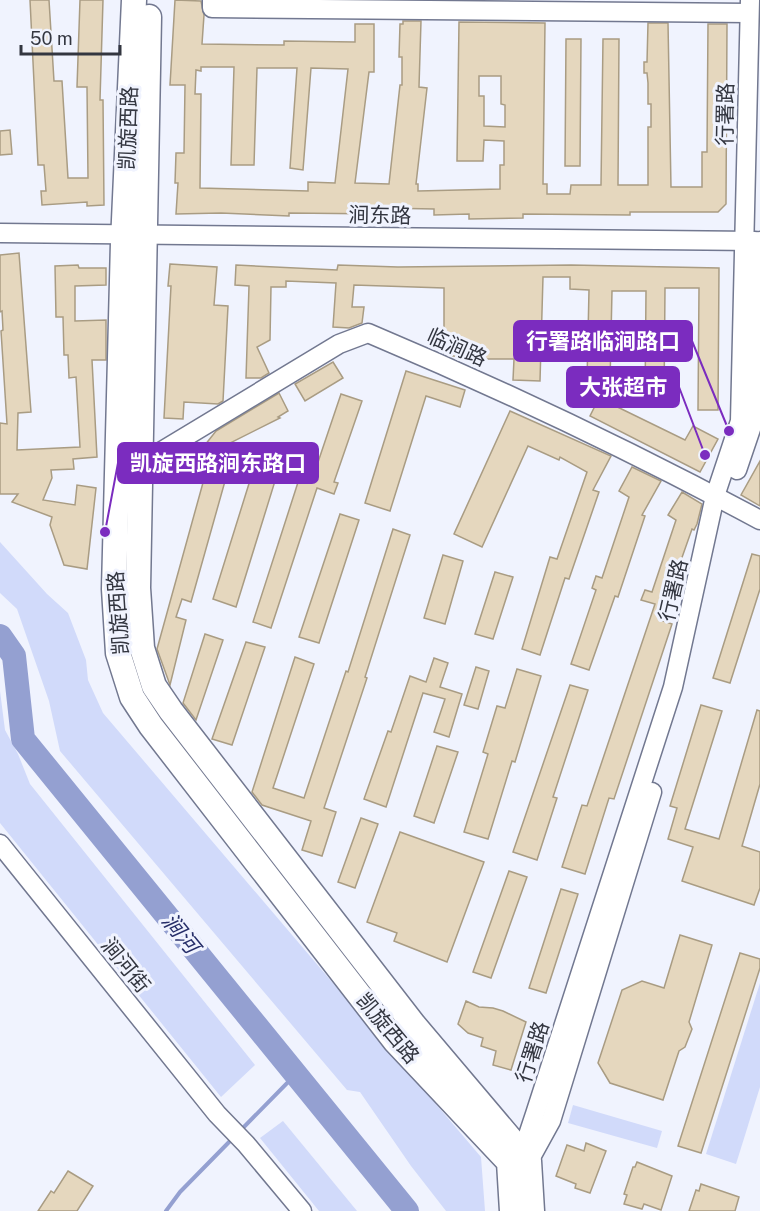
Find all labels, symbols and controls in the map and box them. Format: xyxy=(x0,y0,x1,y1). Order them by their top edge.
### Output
scale bar xyxy=(21,18,120,56)
text: 50 m xyxy=(30,28,73,49)
street label: 行署路 xyxy=(712,82,738,146)
street label: 凯旋西路 xyxy=(114,86,142,170)
street label: 涧东路 xyxy=(348,202,412,228)
callout: 行署路临涧路口 xyxy=(514,321,692,361)
street label: 临涧路 xyxy=(423,323,491,371)
text: 行署路临涧路口 xyxy=(526,328,680,354)
callout: 大张超市 xyxy=(567,367,679,407)
text: 大张超市 xyxy=(579,374,667,400)
callout: 凯旋西路涧东路口 xyxy=(118,443,318,483)
text: 凯旋西路涧东路口 xyxy=(130,450,306,476)
street label: 行署路 xyxy=(654,556,692,624)
street label: 凯旋西路 xyxy=(103,570,133,656)
water label: 涧河 xyxy=(157,908,207,961)
street label: 涧河街 xyxy=(96,933,156,997)
street label: 凯旋西路 xyxy=(351,988,425,1068)
street label: 行署路 xyxy=(510,1018,554,1086)

